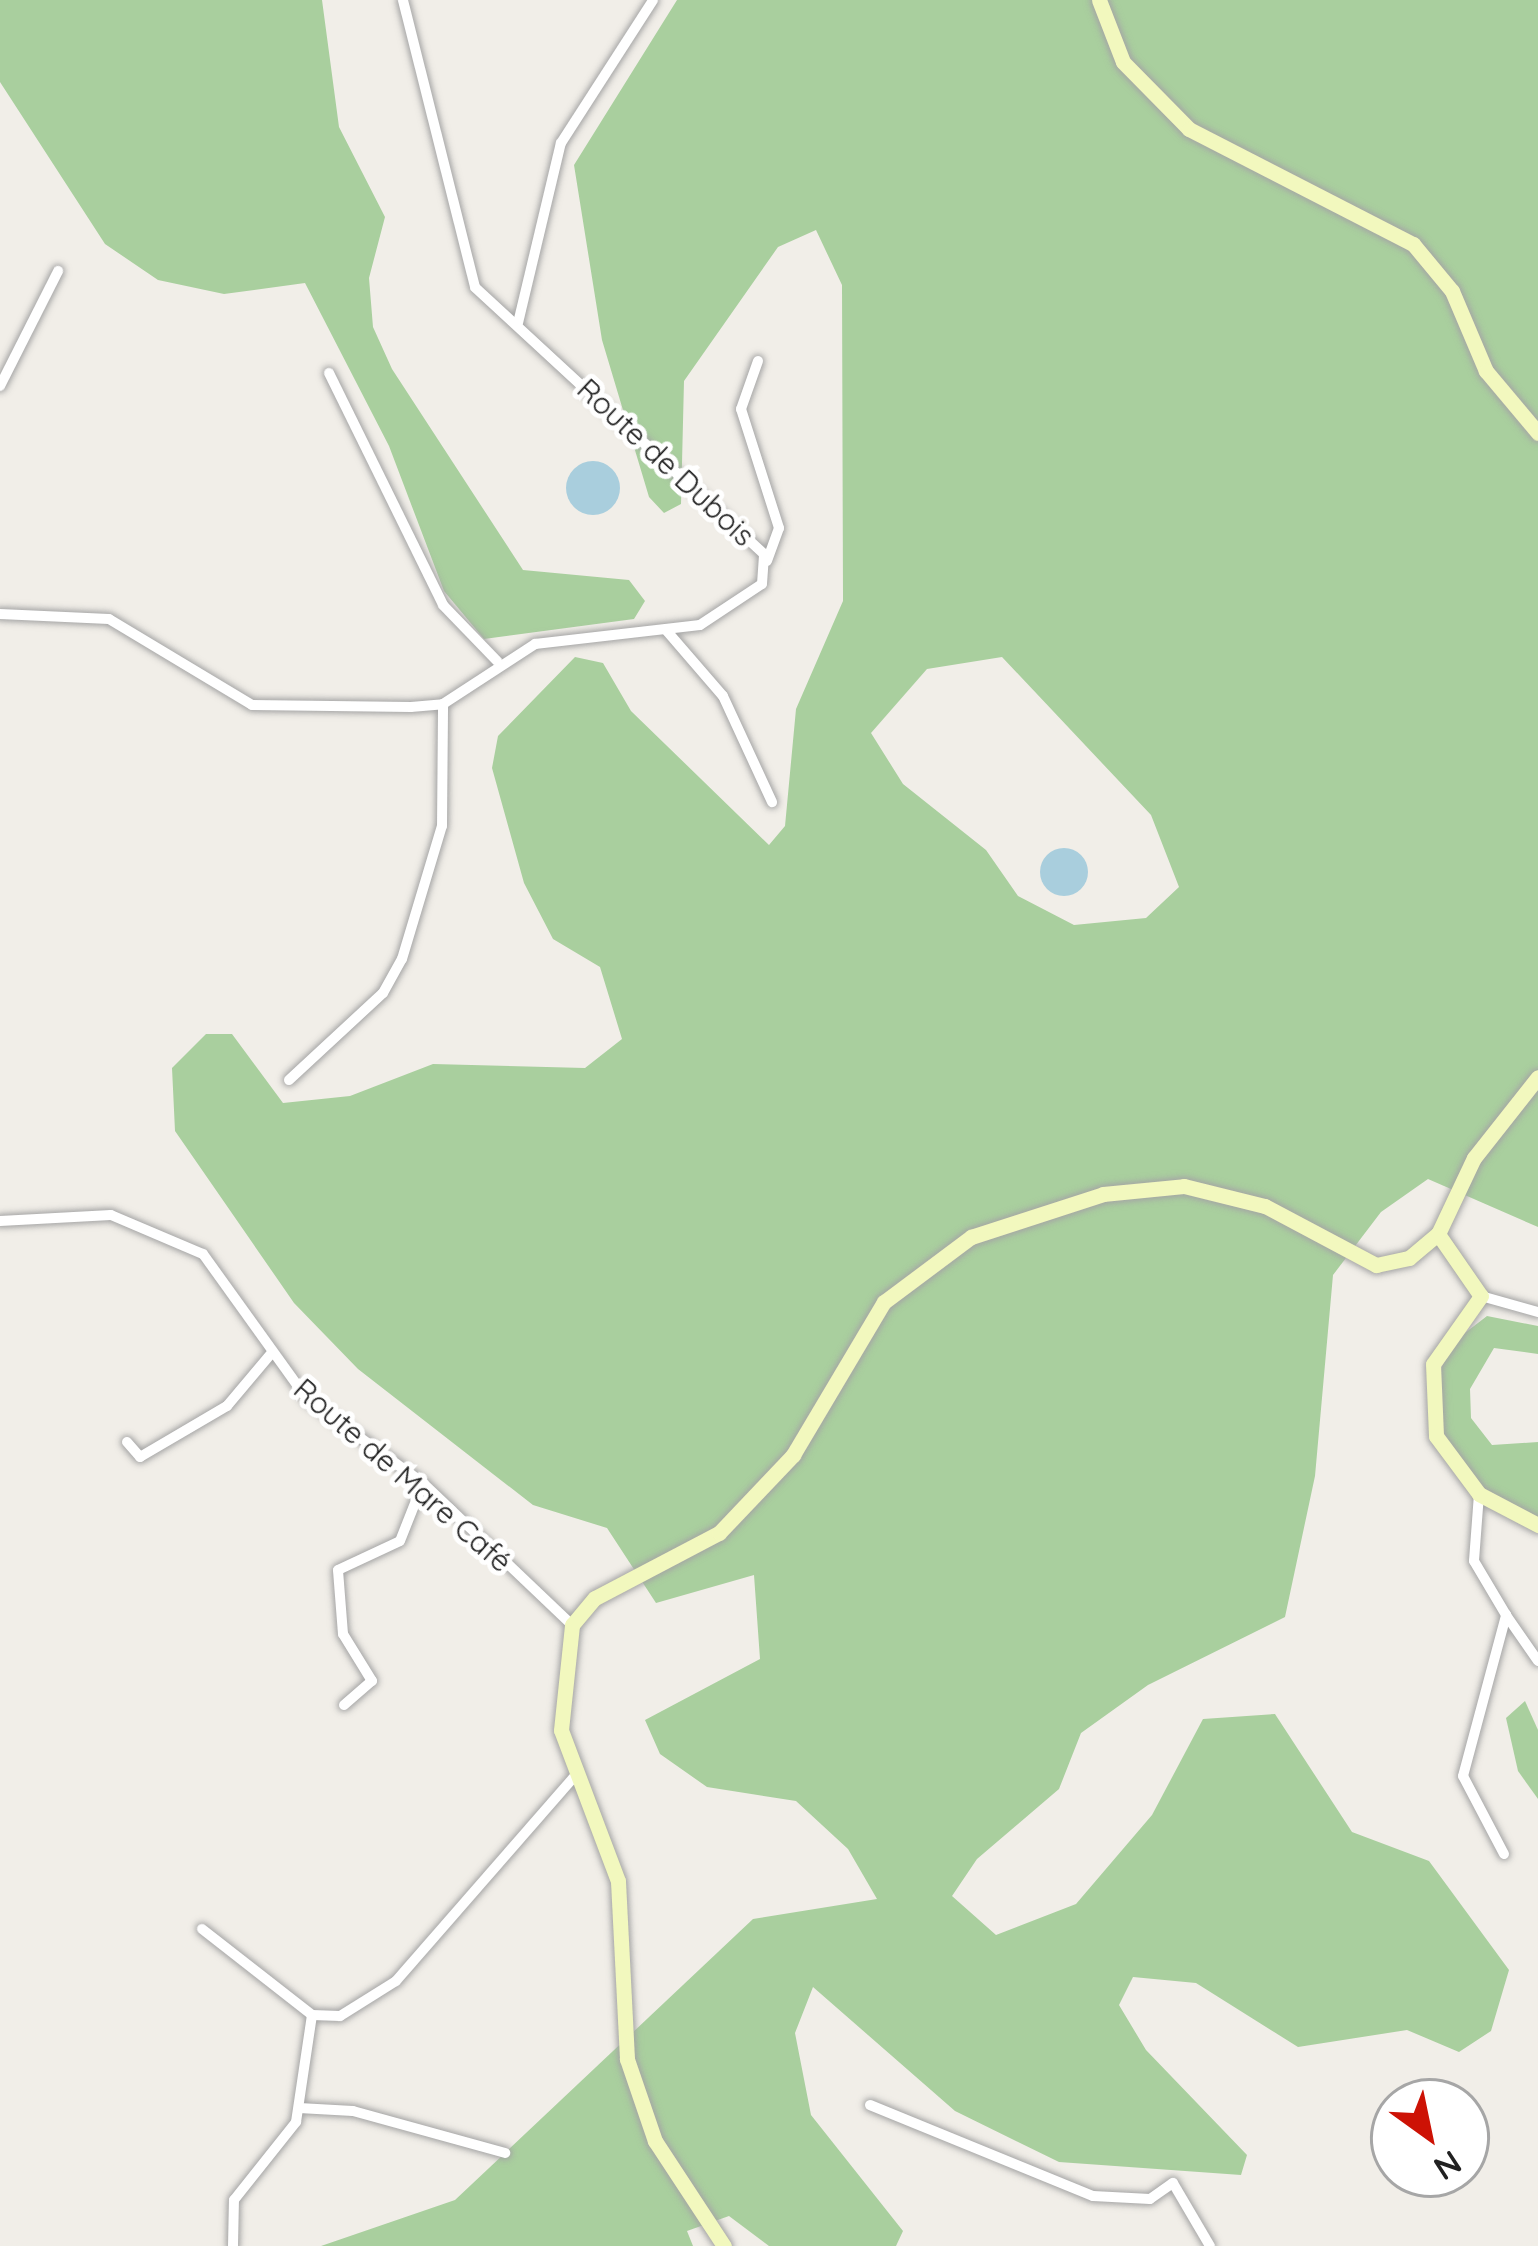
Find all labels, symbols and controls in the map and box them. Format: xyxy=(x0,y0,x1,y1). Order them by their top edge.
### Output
street label: Route de Dubois xyxy=(570,371,762,553)
street label: Route de Mare Café xyxy=(287,1371,519,1579)
north arrow xyxy=(1370,2078,1490,2198)
text: N xyxy=(1427,2142,1470,2190)

